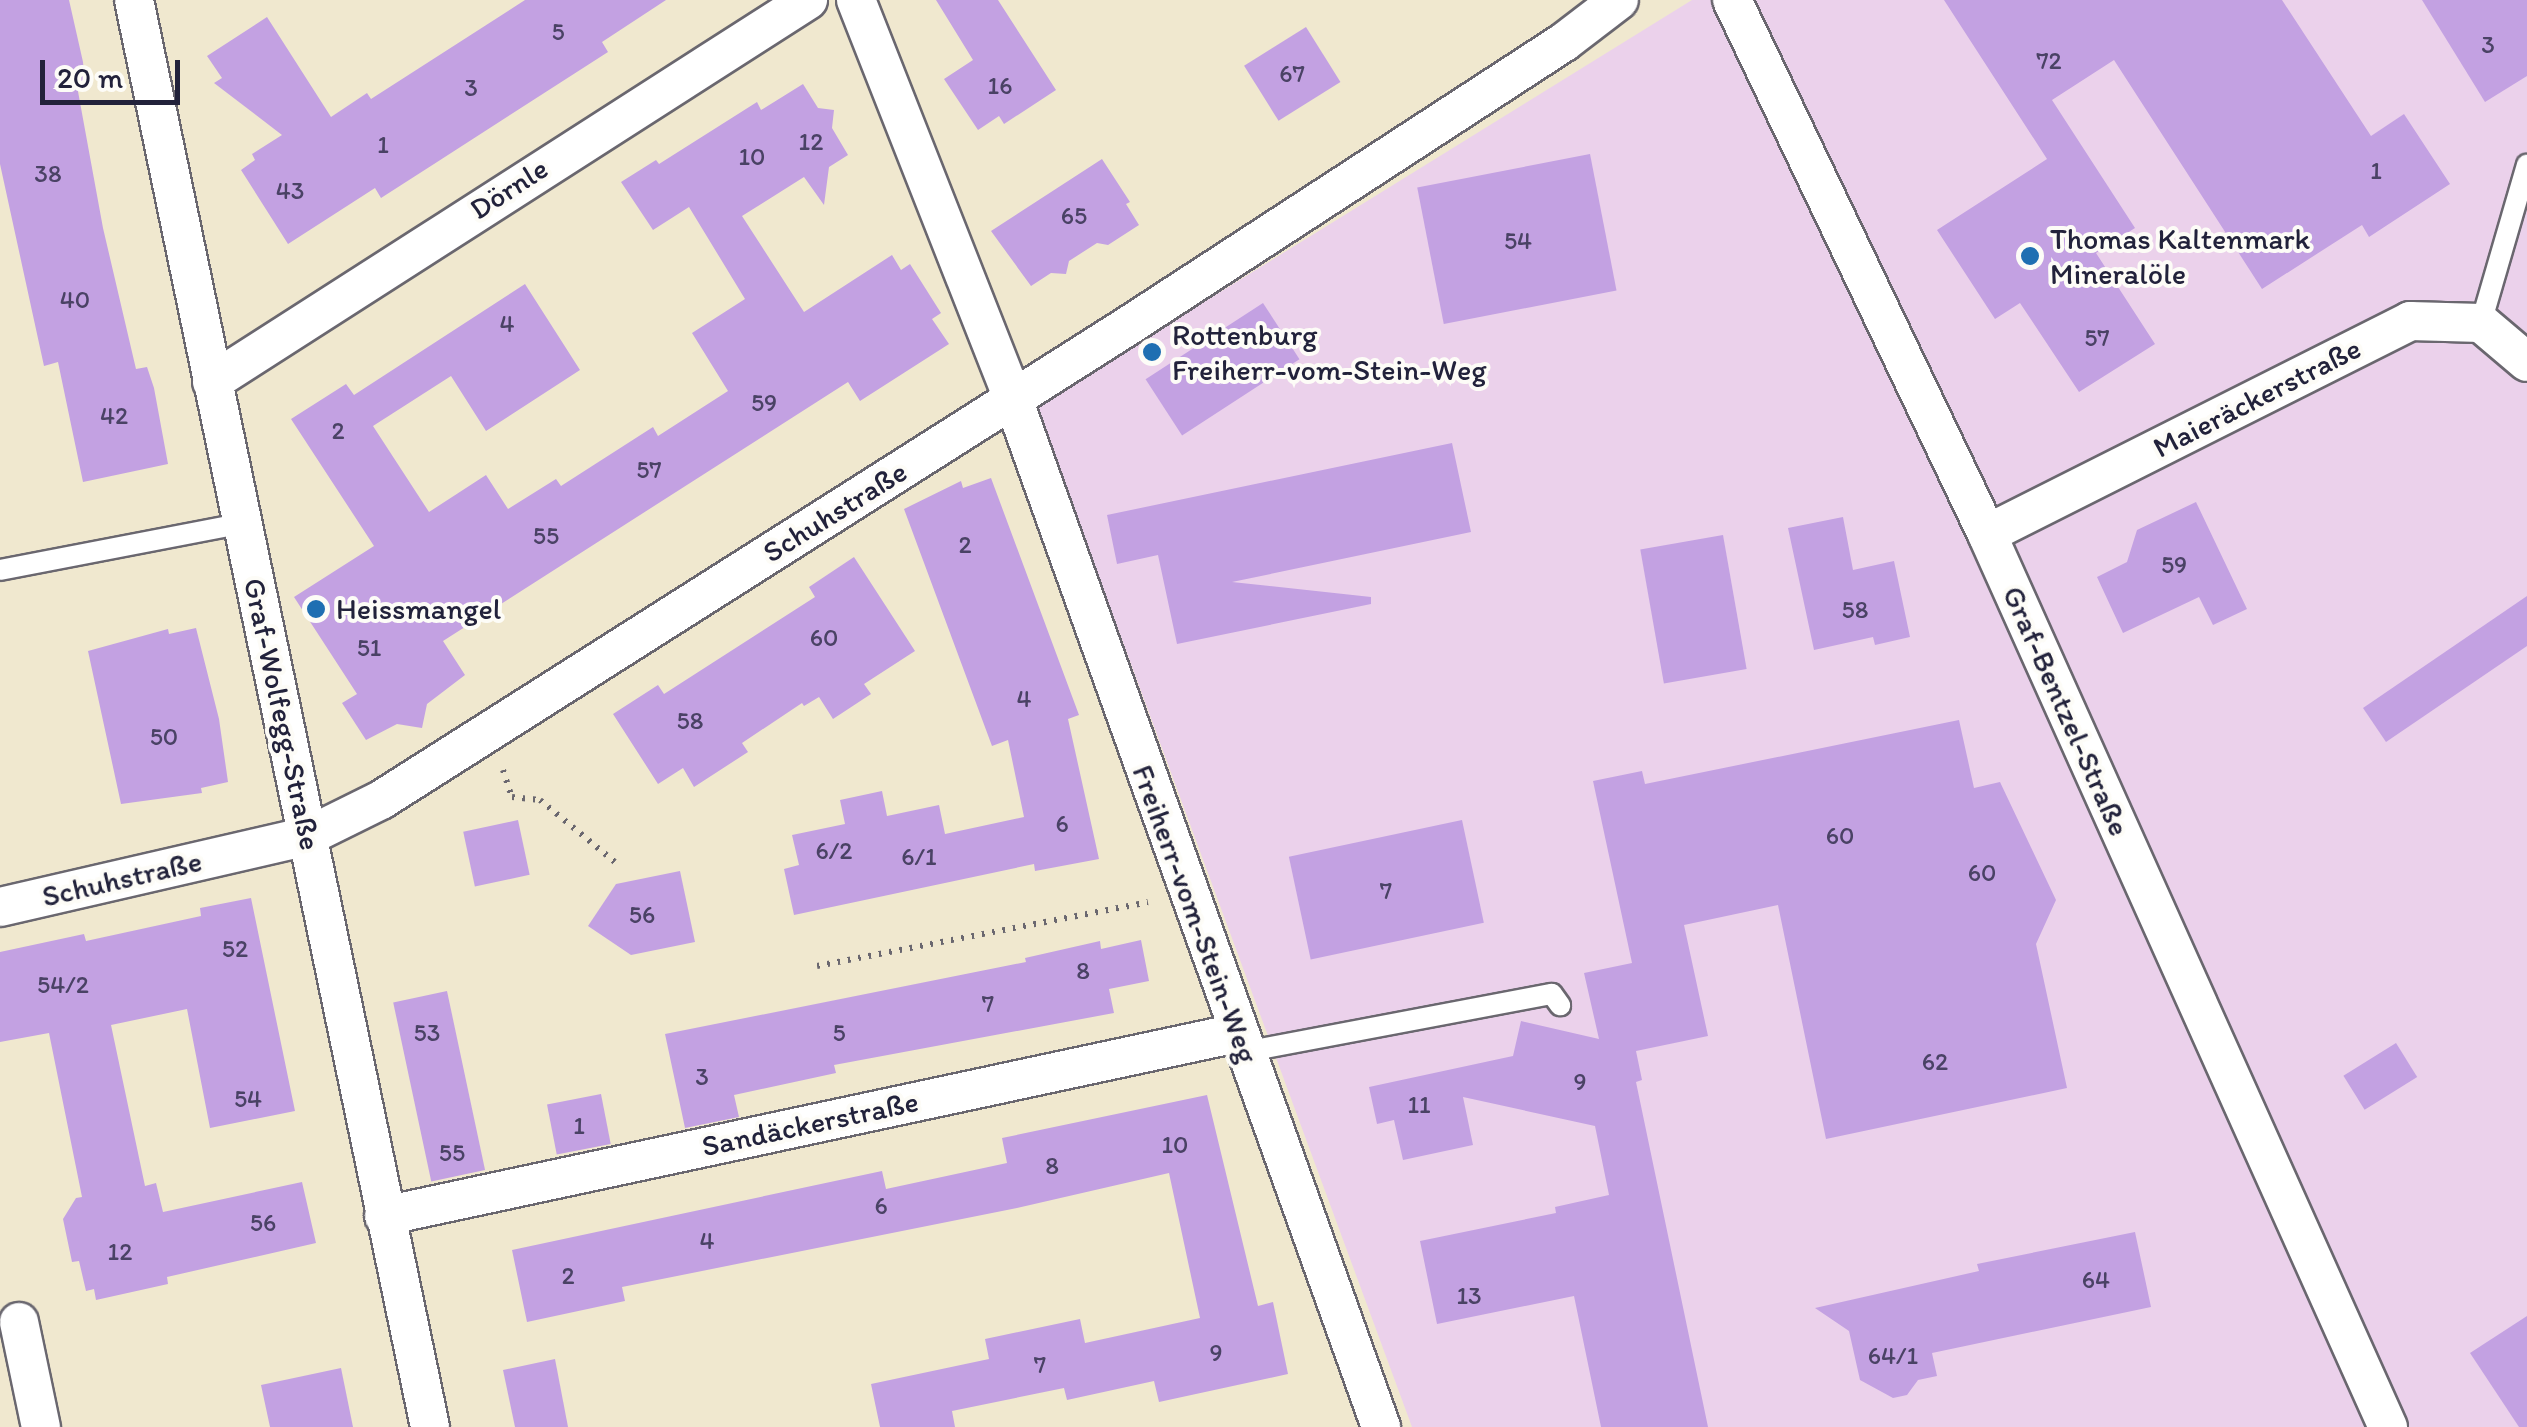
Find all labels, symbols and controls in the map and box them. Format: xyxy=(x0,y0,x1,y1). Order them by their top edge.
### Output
house number: 5 xyxy=(551,16,565,46)
house number: 3 xyxy=(2481,29,2495,59)
scale bar xyxy=(45,40,185,102)
house number: 72 xyxy=(2036,45,2062,75)
house number: 67 xyxy=(1279,58,1305,88)
text: 20 m xyxy=(57,59,123,96)
house number: 16 xyxy=(988,70,1012,100)
house number: 3 xyxy=(464,72,478,102)
house number: 12 xyxy=(799,126,823,156)
house number: 1 xyxy=(377,129,389,159)
house number: 10 xyxy=(739,141,765,171)
street label: Dörnle xyxy=(463,151,555,227)
house number: 1 xyxy=(2370,155,2382,185)
house number: 38 xyxy=(34,158,62,188)
house number: 43 xyxy=(276,175,304,205)
house number: 65 xyxy=(1061,200,1087,230)
place label: Thomas Kaltenmark Mineralöle xyxy=(2050,221,2311,292)
house number: 54 xyxy=(1504,225,1532,255)
marker: Thomas Kaltenmark Mineralöle xyxy=(2019,245,2041,267)
house number: 40 xyxy=(60,284,90,314)
house number: 4 xyxy=(499,308,515,338)
place label: Rottenburg Freiherr-vom-Stein-Weg xyxy=(1172,317,1487,388)
house number: 57 xyxy=(2084,322,2110,352)
street label: Maieräckerstraße xyxy=(2147,330,2367,466)
marker: Rottenburg Freiherr-vom-Stein-Weg xyxy=(1141,341,1163,363)
house number: 59 xyxy=(751,387,777,417)
house number: 42 xyxy=(100,400,128,430)
house number: 2 xyxy=(331,415,345,445)
house number: 57 xyxy=(636,454,662,484)
street label: Schuhstraße xyxy=(756,454,914,570)
house number: 55 xyxy=(533,520,559,550)
house number: 2 xyxy=(958,529,972,559)
house number: 59 xyxy=(2161,549,2187,579)
street label: Graf-Wolfegg-Straße xyxy=(236,575,328,853)
street label: Graf-Bentzel-Straße xyxy=(1995,581,2137,841)
place label: Heissmangel xyxy=(336,591,501,627)
house number: 58 xyxy=(1842,594,1868,624)
marker: Heissmangel xyxy=(305,598,327,620)
house number: 60 xyxy=(810,622,838,652)
house number: 51 xyxy=(357,632,381,662)
house number: 4 xyxy=(1016,683,1032,713)
house number: 58 xyxy=(677,705,703,735)
house number: 50 xyxy=(150,721,178,751)
street label: Freiherr-vom-Stein-Weg xyxy=(1124,760,1266,1068)
house number: 6 xyxy=(1055,808,1069,838)
house number: 60 xyxy=(1826,820,1854,850)
house number: 6/2 xyxy=(816,835,852,865)
house number: 6/1 xyxy=(901,841,937,871)
street label: Schuhstraße xyxy=(39,843,205,915)
house number: 60 xyxy=(1968,857,1996,887)
house number: 7 xyxy=(1380,875,1392,905)
house number: 56 xyxy=(629,899,655,929)
house number: 52 xyxy=(222,933,248,963)
house number: 8 xyxy=(1076,955,1090,985)
house number: 54/2 xyxy=(37,969,89,999)
house number: 7 xyxy=(982,988,994,1018)
house number: 53 xyxy=(414,1017,440,1047)
house number: 5 xyxy=(832,1017,846,1047)
house number: 62 xyxy=(1922,1046,1948,1076)
house number: 3 xyxy=(695,1061,709,1091)
house number: 9 xyxy=(1573,1066,1587,1096)
house number: 54 xyxy=(234,1083,262,1113)
street label: Sandäckerstraße xyxy=(698,1083,922,1165)
house number: 11 xyxy=(1407,1089,1431,1119)
house number: 1 xyxy=(573,1110,585,1140)
house number: 10 xyxy=(1162,1129,1188,1159)
house number: 55 xyxy=(439,1137,465,1167)
house number: 8 xyxy=(1045,1150,1059,1180)
house number: 6 xyxy=(874,1190,888,1220)
house number: 56 xyxy=(250,1207,276,1237)
house number: 4 xyxy=(699,1225,715,1255)
house number: 12 xyxy=(108,1236,132,1266)
house number: 2 xyxy=(561,1260,575,1290)
house number: 64 xyxy=(2082,1264,2110,1294)
house number: 13 xyxy=(1456,1280,1482,1310)
house number: 9 xyxy=(1209,1337,1223,1367)
house number: 64/1 xyxy=(1868,1340,1918,1370)
house number: 7 xyxy=(1034,1349,1046,1379)

